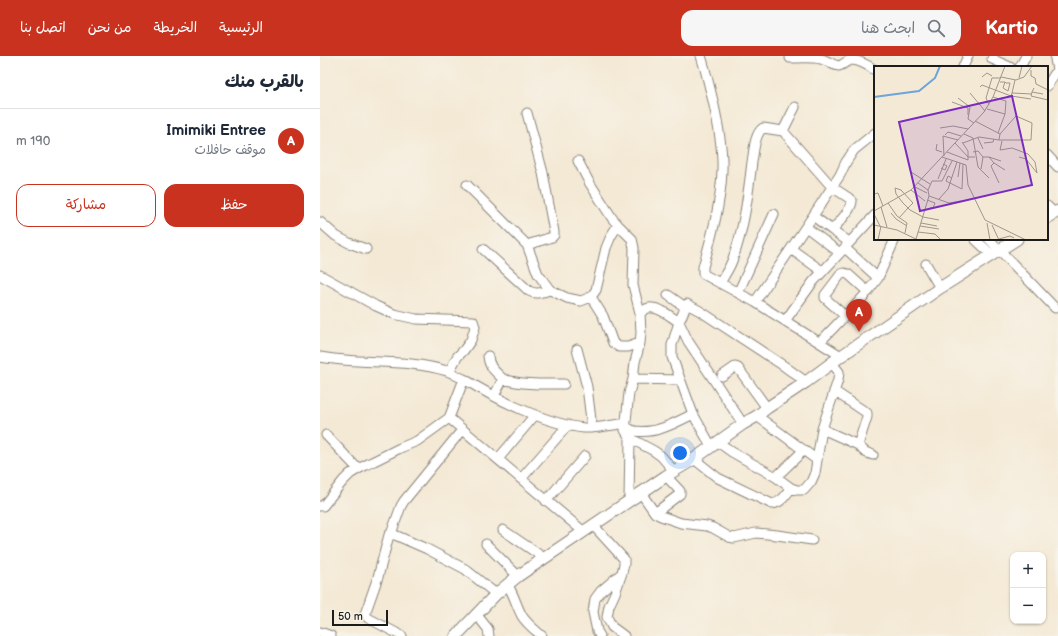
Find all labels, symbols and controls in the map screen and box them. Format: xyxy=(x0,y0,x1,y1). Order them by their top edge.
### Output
search box xyxy=(681,10,961,46)
icon: search xyxy=(925,17,947,39)
text: Kartio xyxy=(985,17,1038,40)
text: اتصل بنا xyxy=(20,19,66,36)
text: من نحن xyxy=(88,19,131,36)
text: الخريطة xyxy=(153,19,197,36)
text: الرئيسية xyxy=(219,19,263,36)
text: ابحث هنا xyxy=(861,19,915,38)
inset map xyxy=(874,66,1048,240)
text: بالقرب منك xyxy=(225,72,304,92)
text: Imimiki Entree xyxy=(166,121,266,140)
text: 190 m xyxy=(16,133,50,149)
text: A xyxy=(287,133,295,149)
text: موقف حافلات xyxy=(194,142,266,158)
button: مشاركة xyxy=(16,184,156,227)
button: حفظ xyxy=(164,184,304,227)
pin: A xyxy=(846,299,872,332)
your location xyxy=(670,443,690,463)
map controls xyxy=(1010,552,1046,624)
button: + xyxy=(1010,552,1046,588)
button: − xyxy=(1010,588,1046,624)
scale bar xyxy=(332,608,388,627)
text: 50 m xyxy=(338,610,363,623)

